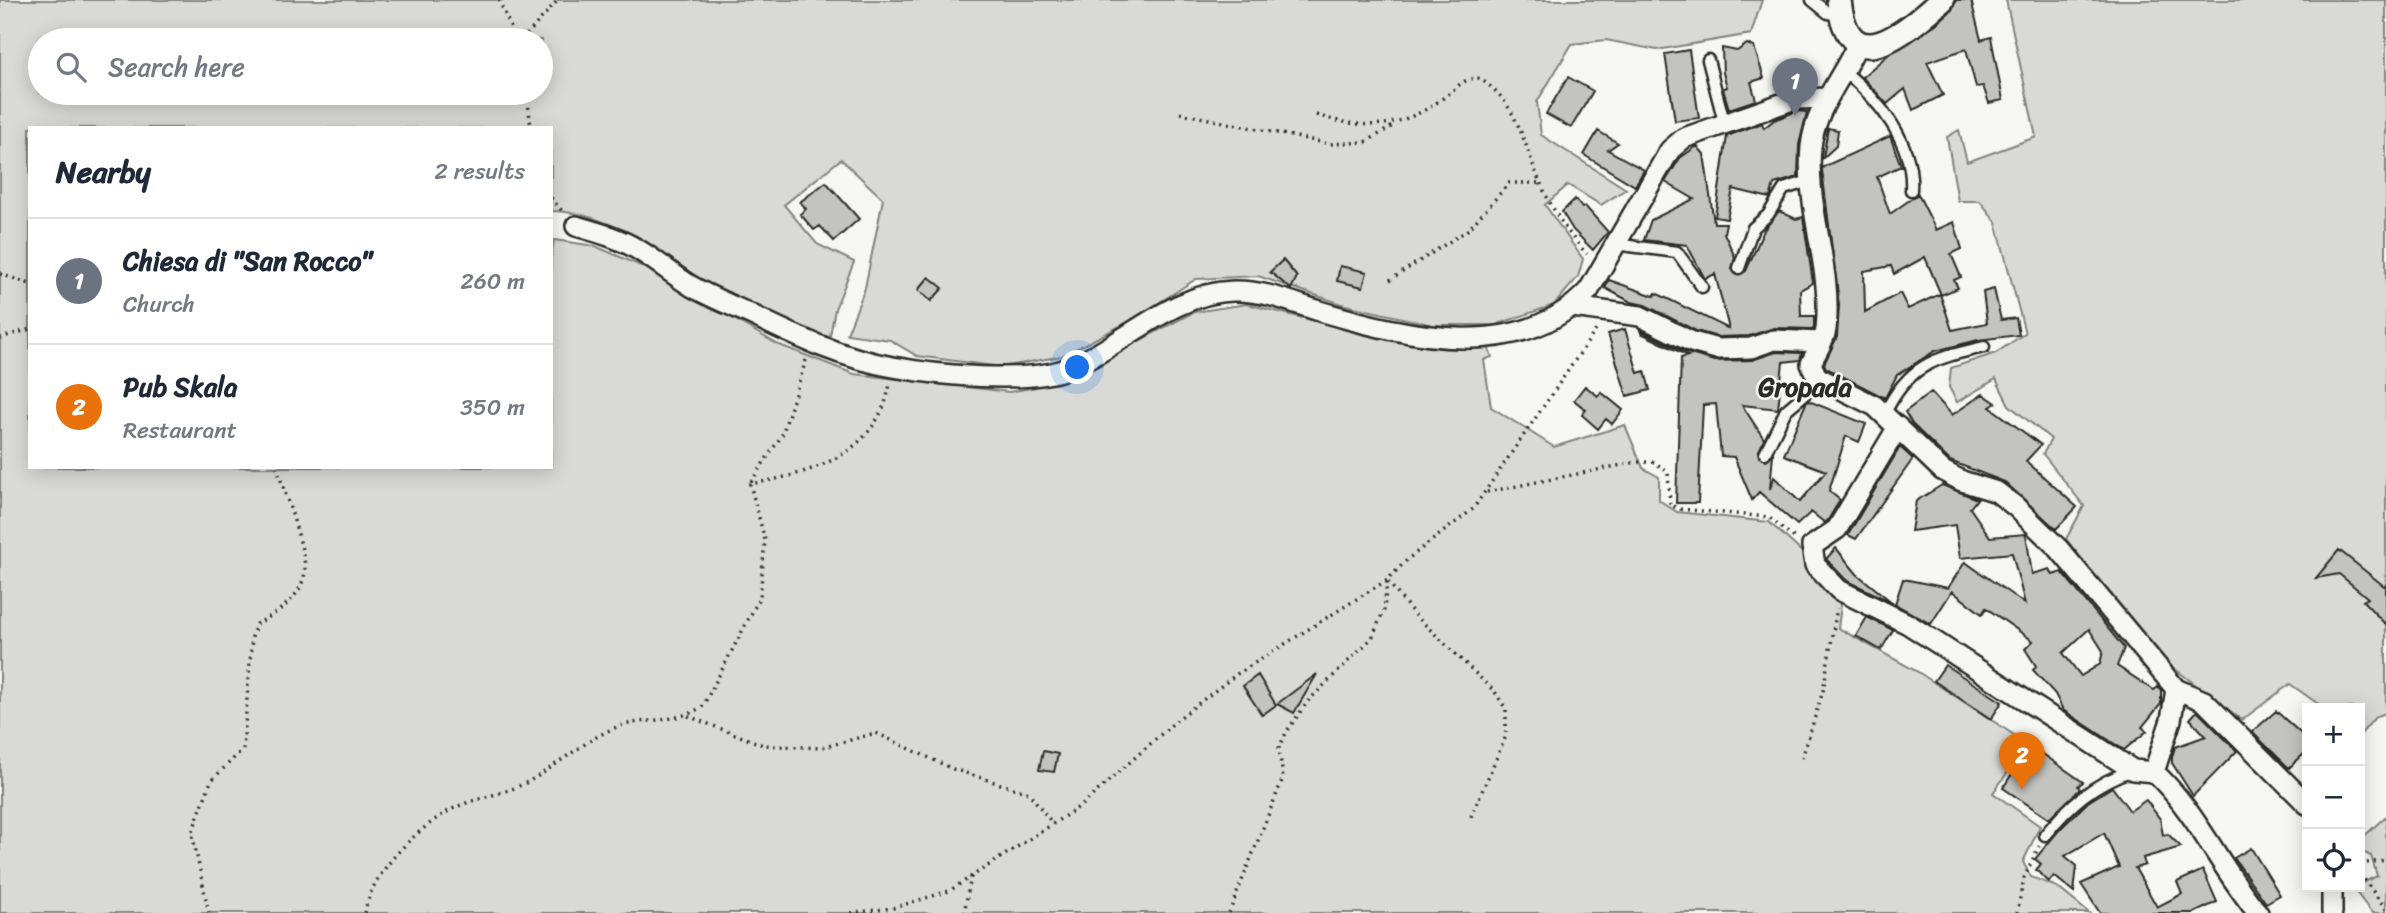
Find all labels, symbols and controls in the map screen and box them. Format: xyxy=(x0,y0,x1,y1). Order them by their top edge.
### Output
search box xyxy=(28,28,553,105)
text: Search here xyxy=(108,44,245,90)
icon: search xyxy=(52,48,90,86)
pin: 1 xyxy=(1772,58,1818,116)
text: Nearby xyxy=(56,145,151,199)
text: 2 results xyxy=(434,151,525,192)
text: Chiesa di "San Rocco" xyxy=(123,238,372,284)
text: 1 xyxy=(74,261,84,302)
text: 260 m xyxy=(460,261,525,302)
text: Church xyxy=(123,284,195,325)
your location xyxy=(1060,350,1094,384)
text: Pub Skala xyxy=(123,364,237,410)
district label: Gropada xyxy=(1758,364,1853,410)
text: 2 xyxy=(72,387,86,428)
text: 350 m xyxy=(460,387,525,428)
text: Restaurant xyxy=(123,410,237,451)
map controls xyxy=(2302,703,2365,892)
button: + xyxy=(2302,703,2365,766)
pin: 2 xyxy=(1999,732,2045,790)
button: − xyxy=(2302,766,2365,829)
button: locate xyxy=(2302,829,2365,892)

